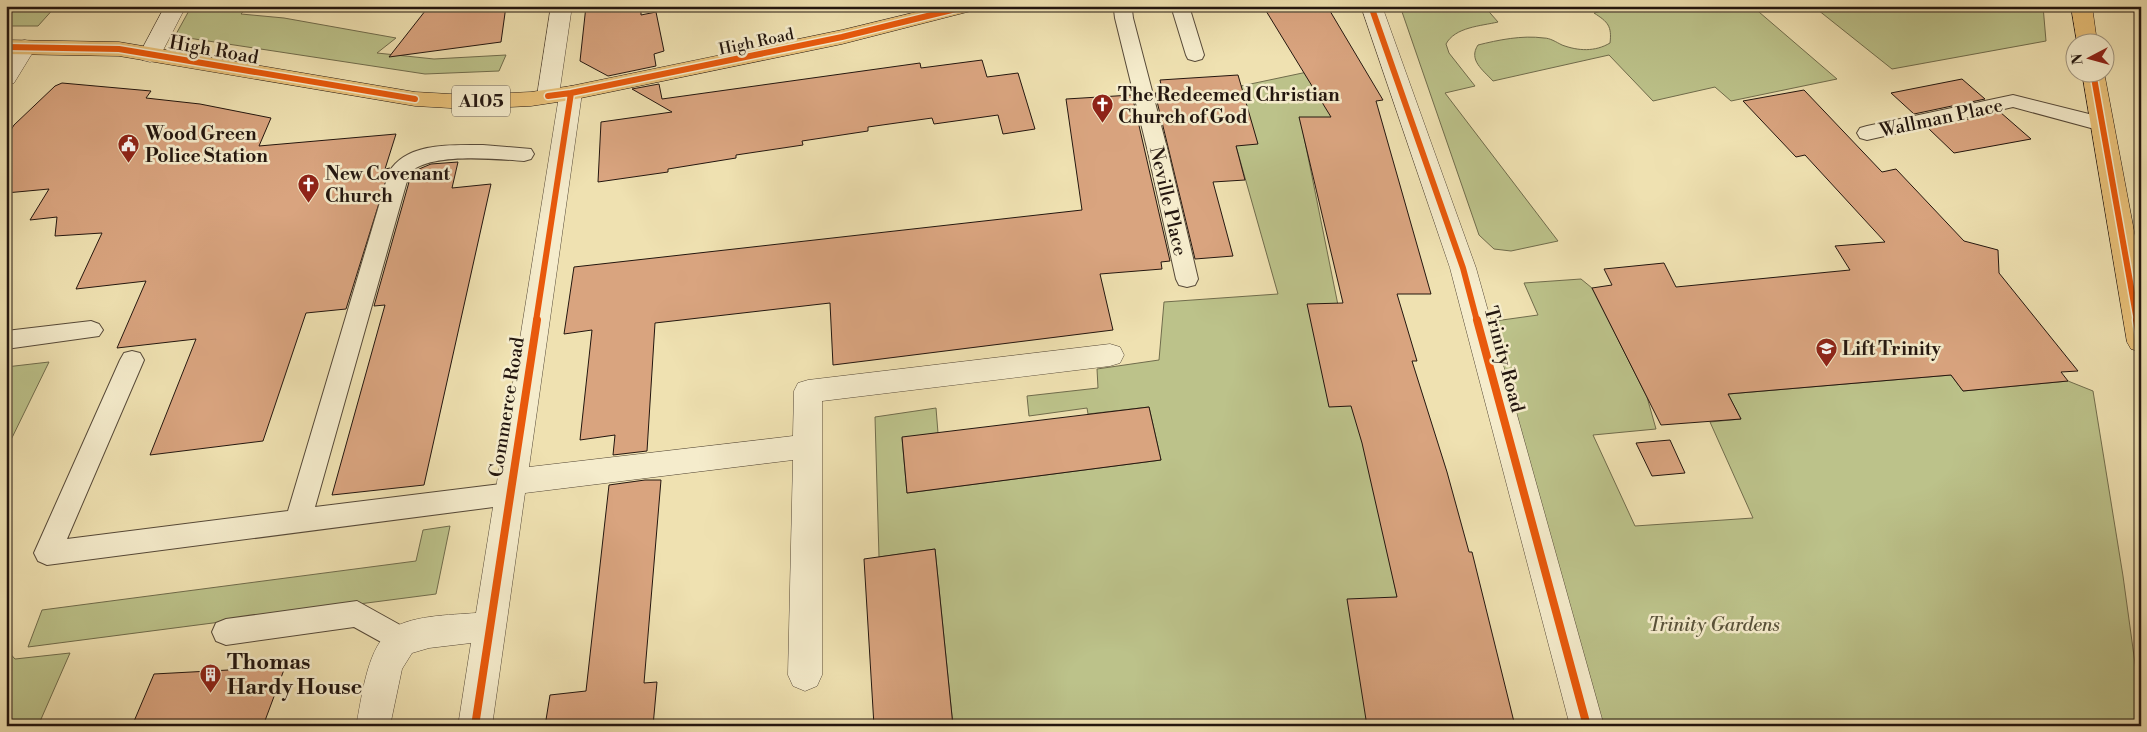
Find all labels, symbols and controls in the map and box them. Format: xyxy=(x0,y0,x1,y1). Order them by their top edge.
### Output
street label: High Road xyxy=(717,24,796,60)
street label: High Road xyxy=(167,30,261,70)
north arrow xyxy=(2064,32,2114,82)
text: N xyxy=(2069,53,2088,66)
place label: The Redeemed Christian Church of God xyxy=(1118,83,1340,129)
road number: A105 xyxy=(452,85,510,116)
church icon: The Redeemed Christian Church of God xyxy=(1090,93,1114,124)
street label: Wallman Place xyxy=(1876,93,2005,143)
place label: Wood Green Police Station xyxy=(144,122,268,168)
public building icon: Wood Green Police Station xyxy=(117,132,141,163)
street label: Neville Place xyxy=(1144,144,1192,258)
place label: New Covenant Church xyxy=(325,162,450,208)
church icon: New Covenant Church xyxy=(297,172,321,203)
street label: Trinity Road xyxy=(1478,304,1530,415)
street label: Commerce Road xyxy=(484,335,530,479)
school or university icon: Lift Trinity xyxy=(1814,336,1838,367)
place label: Lift Trinity xyxy=(1842,337,1941,361)
park label: Trinity Gardens xyxy=(1648,613,1780,637)
place label: Thomas Hardy House xyxy=(227,649,363,701)
building icon: Thomas Hardy House xyxy=(199,662,223,693)

